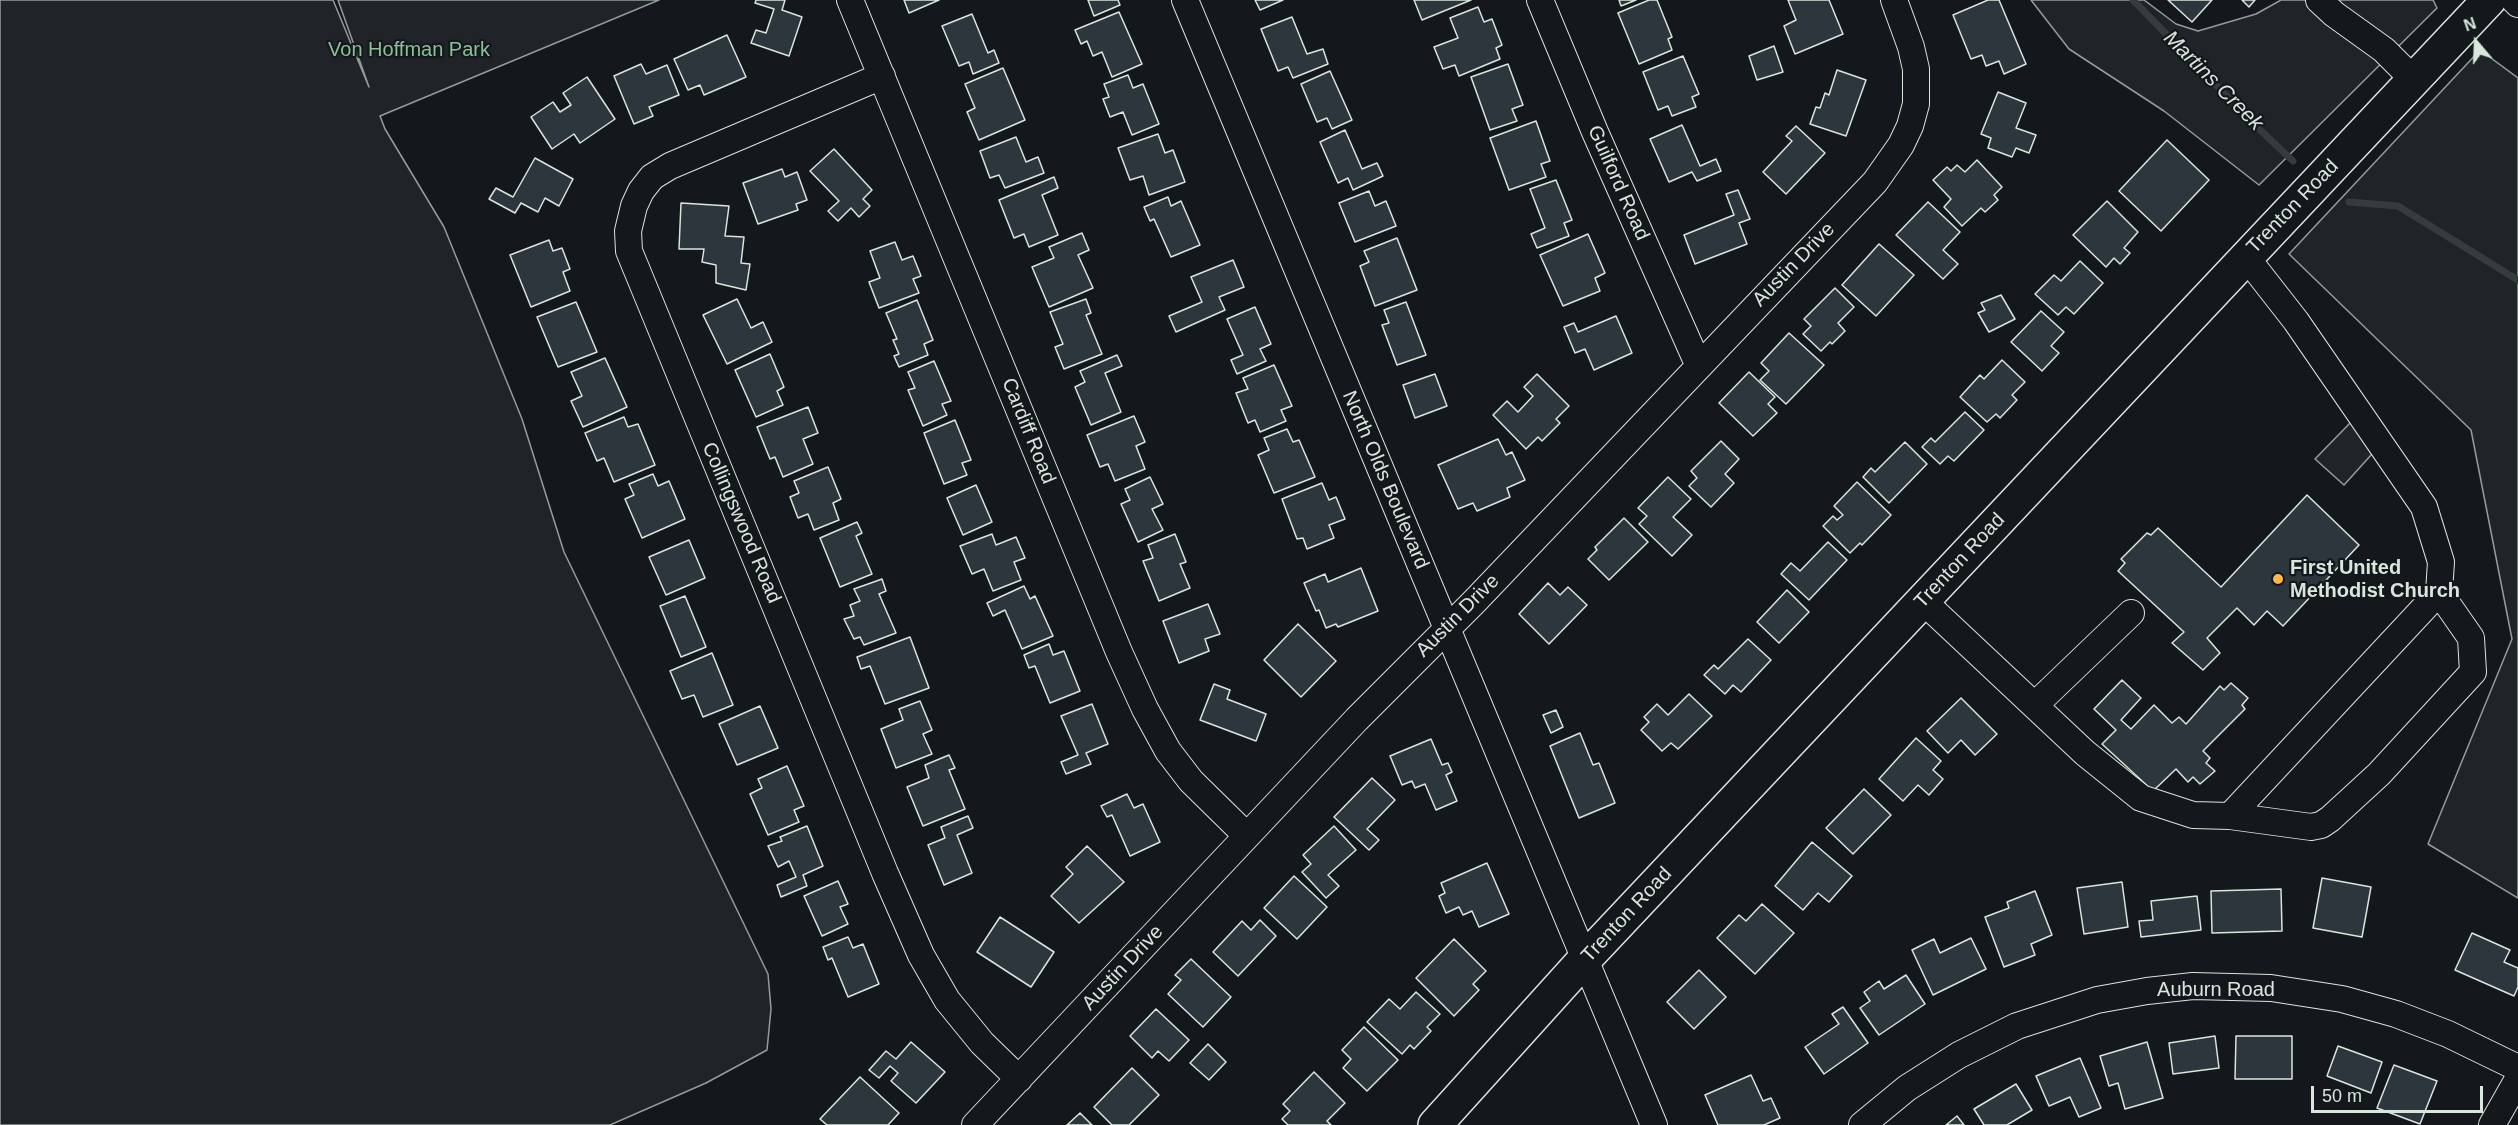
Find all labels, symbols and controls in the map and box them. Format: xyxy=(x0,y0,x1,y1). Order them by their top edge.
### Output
north arrow xyxy=(2446,12,2506,72)
text: N xyxy=(2462,15,2478,34)
water label: Martins Creek xyxy=(2158,26,2268,136)
park label: Von Hoffman Park xyxy=(328,38,490,62)
street label: Guilford Road xyxy=(1582,122,1654,244)
street label: Trenton Road xyxy=(2242,155,2344,259)
street label: Austin Drive xyxy=(1748,218,1840,312)
street label: Cardiff Road xyxy=(996,375,1060,487)
street label: North Olds Boulevard xyxy=(1337,387,1433,573)
street label: Collingswood Road xyxy=(696,439,786,607)
street label: Trenton Road xyxy=(1910,508,2010,614)
place label: First United Methodist Church xyxy=(2290,556,2460,603)
street label: Austin Drive xyxy=(1411,569,1505,663)
marker: First United Methodist Church xyxy=(2271,572,2285,586)
street label: Trenton Road xyxy=(1577,862,1677,968)
street label: Austin Drive xyxy=(1077,920,1169,1016)
street label: Auburn Road xyxy=(2157,978,2275,1002)
scale bar xyxy=(2314,1074,2486,1112)
text: 50 m xyxy=(2322,1086,2362,1106)

